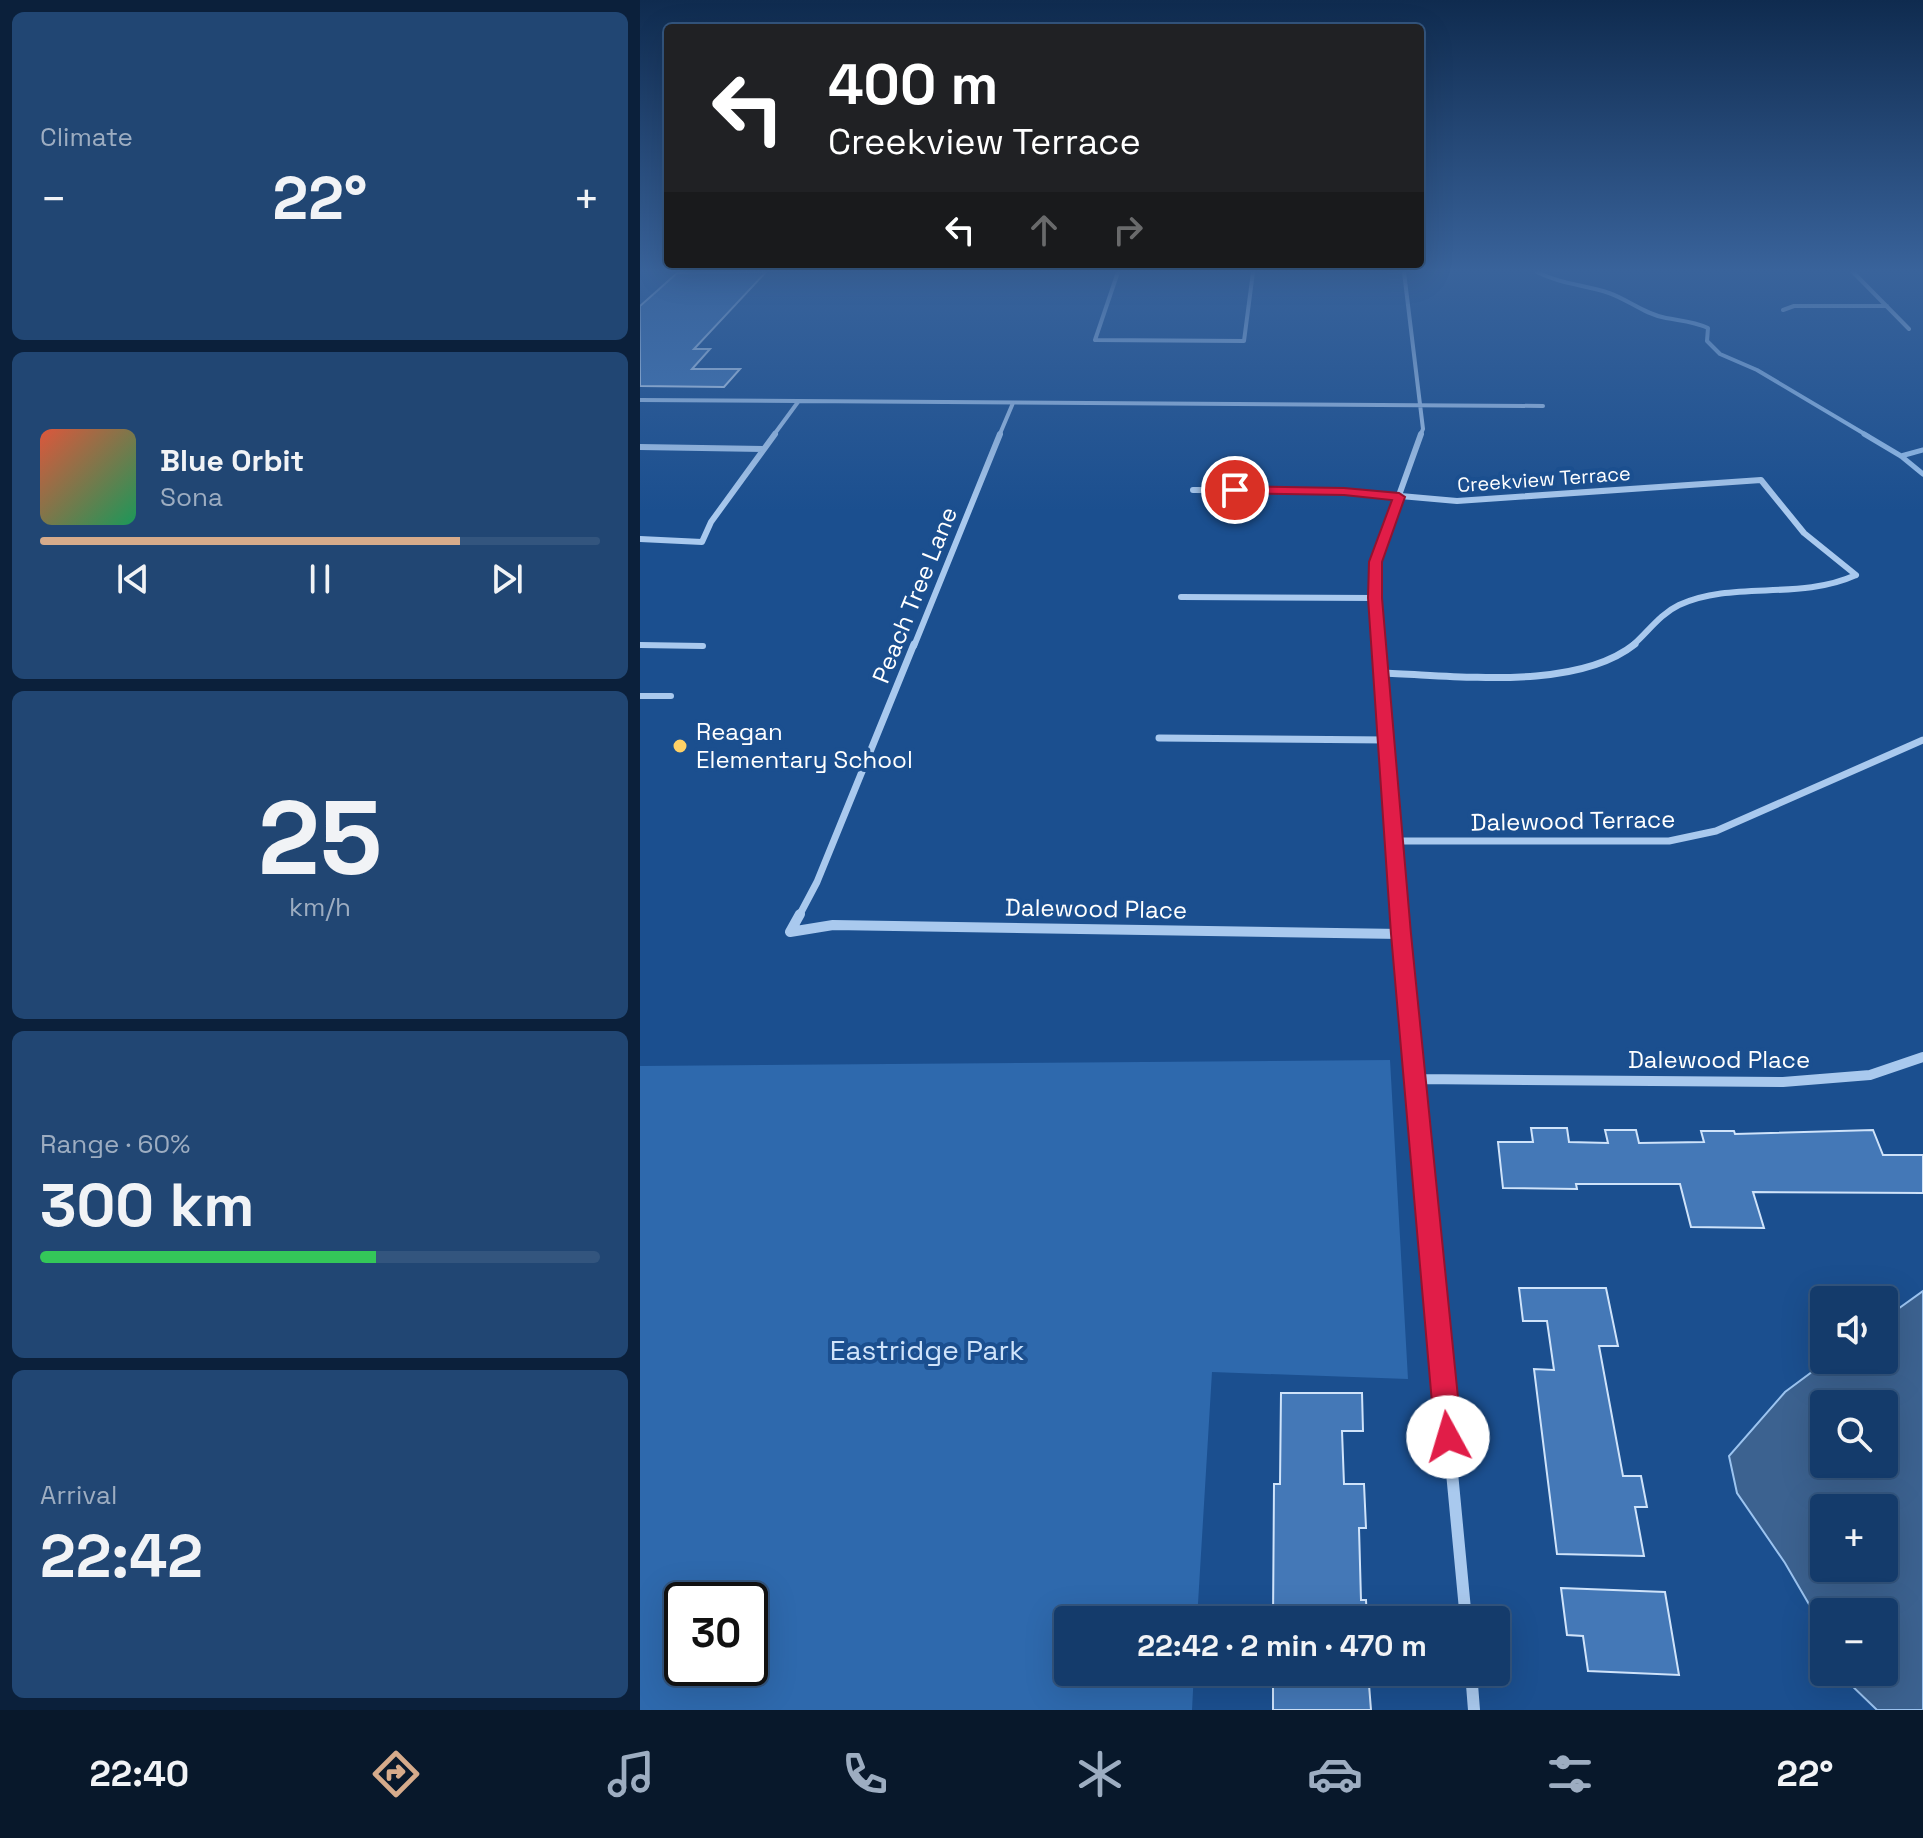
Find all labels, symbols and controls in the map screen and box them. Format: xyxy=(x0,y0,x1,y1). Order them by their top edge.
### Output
text: 400 m xyxy=(828,49,998,120)
icon: left xyxy=(696,56,800,160)
text: Creekview Terrace xyxy=(828,119,1141,165)
text: Climate xyxy=(40,120,133,154)
text: 22° xyxy=(273,160,367,237)
text: − xyxy=(40,171,67,227)
text: + xyxy=(573,171,600,227)
icon: left xyxy=(938,208,982,252)
icon: ahead xyxy=(1022,208,1066,252)
icon: right xyxy=(1106,208,1150,252)
text: Blue Orbit xyxy=(160,441,304,480)
pin xyxy=(1201,456,1269,524)
street label: Creekview Terrace xyxy=(1456,460,1632,498)
icon: arrive xyxy=(1213,468,1257,512)
text: Sona xyxy=(160,480,223,514)
street label: Peach Tree Lane xyxy=(865,502,964,688)
icon: previous xyxy=(111,557,155,601)
icon: pause xyxy=(298,557,342,601)
icon: next xyxy=(485,557,529,601)
place label: Reagan Elementary School xyxy=(696,716,913,775)
marker: Reagan Elementary School xyxy=(671,737,689,755)
text: 25 xyxy=(258,772,382,904)
street label: Dalewood Terrace xyxy=(1470,803,1676,838)
text: km/h xyxy=(289,890,351,924)
street label: Dalewood Place xyxy=(1005,891,1187,926)
street label: Dalewood Place xyxy=(1628,1044,1810,1075)
text: Range · 60% xyxy=(40,1127,190,1161)
text: 300 km xyxy=(40,1167,255,1244)
map controls xyxy=(1810,1286,1898,1686)
button: sound xyxy=(1810,1286,1898,1374)
park label: Eastridge Park xyxy=(830,1332,1024,1368)
button: search xyxy=(1810,1390,1898,1478)
position arrow xyxy=(1406,1395,1490,1479)
text: Arrival xyxy=(40,1478,117,1512)
button: + xyxy=(1810,1494,1898,1582)
text: 22:42 xyxy=(40,1518,203,1595)
speed limit sign: 30 xyxy=(664,1582,768,1686)
button: − xyxy=(1810,1598,1898,1686)
text: 22:42 · 2 min · 470 m xyxy=(1137,1626,1427,1665)
icon: directions xyxy=(368,1746,424,1802)
icon: music xyxy=(603,1746,659,1802)
icon: phone xyxy=(837,1746,893,1802)
icon: climate xyxy=(1072,1746,1128,1802)
icon: car xyxy=(1307,1746,1363,1802)
icon: filters xyxy=(1542,1746,1598,1802)
text: 22:40 xyxy=(89,1751,189,1797)
text: 22° xyxy=(1777,1751,1834,1797)

